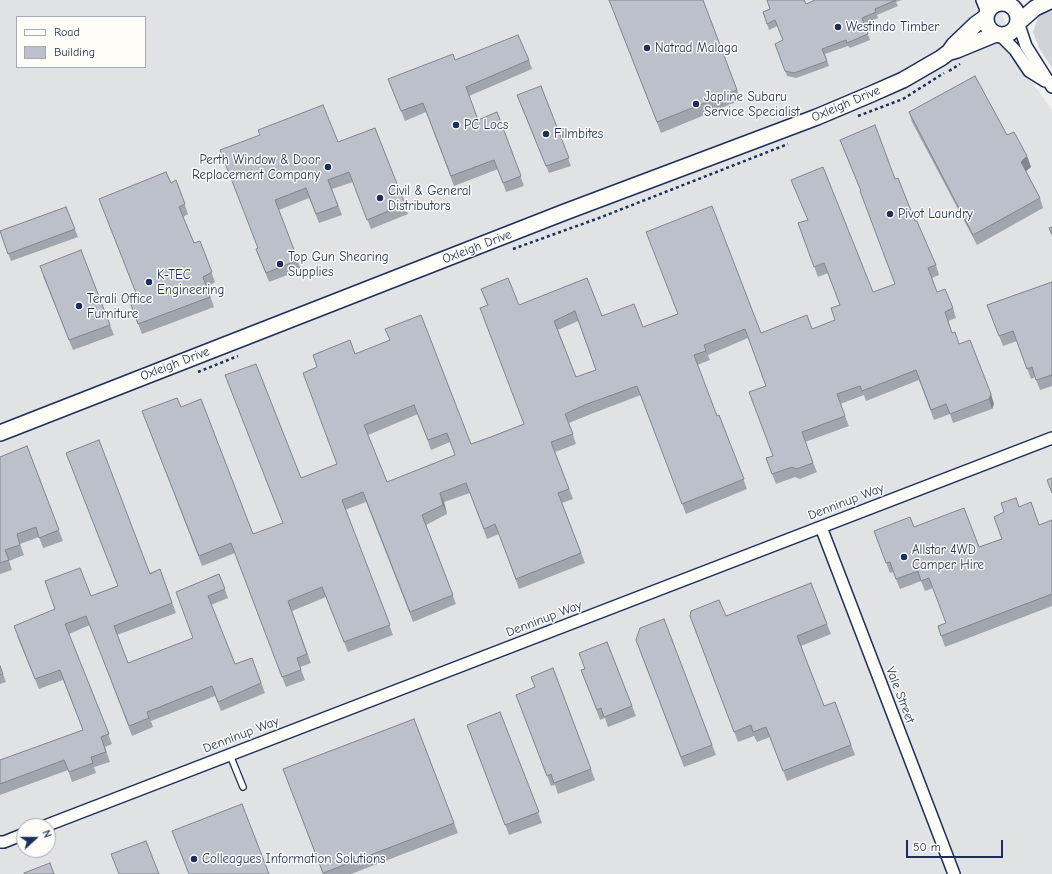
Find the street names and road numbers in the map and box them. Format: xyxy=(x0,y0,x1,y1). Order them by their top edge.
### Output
street label: Oxleigh Drive xyxy=(809,83,883,125)
street label: Oxleigh Drive xyxy=(440,227,514,267)
street label: Oxleigh Drive xyxy=(138,344,212,384)
street label: Denninup Way xyxy=(806,480,886,524)
street label: Denninup Way xyxy=(504,597,584,641)
street label: Vale Street xyxy=(882,665,918,725)
street label: Denninup Way xyxy=(201,713,281,757)

